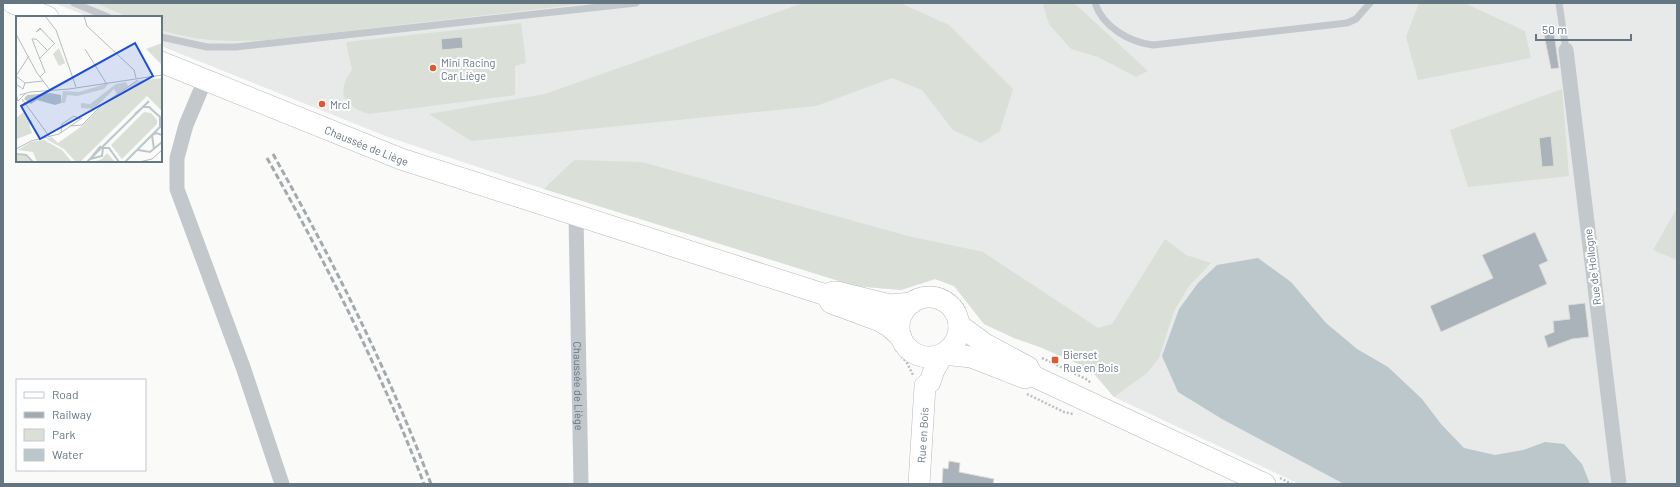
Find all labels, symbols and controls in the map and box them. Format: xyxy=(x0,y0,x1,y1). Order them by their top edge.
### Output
inset map xyxy=(16,16,162,162)
scale bar xyxy=(1536,16,1631,42)
text: 50 m xyxy=(1542,22,1567,36)
place label: Mini Racing Car Liège xyxy=(441,56,495,82)
marker: Mini Racing Car Liège xyxy=(428,63,438,73)
place label: Mrcl xyxy=(330,98,350,111)
marker: Mrcl xyxy=(317,99,327,109)
street label: Chaussée de Liège xyxy=(323,122,411,168)
street label: Rue de Hollogne xyxy=(1581,228,1603,306)
street label: Chaussée de Liège xyxy=(572,341,587,431)
place label: Bierset Rue en Bois xyxy=(1063,348,1119,374)
marker: Bierset Rue en Bois xyxy=(1050,355,1060,365)
legend xyxy=(16,379,146,471)
text: Road xyxy=(52,387,79,401)
text: Railway xyxy=(52,407,92,421)
street label: Rue en Bois xyxy=(914,407,930,463)
text: Park xyxy=(52,427,76,441)
text: Water xyxy=(52,447,84,461)

